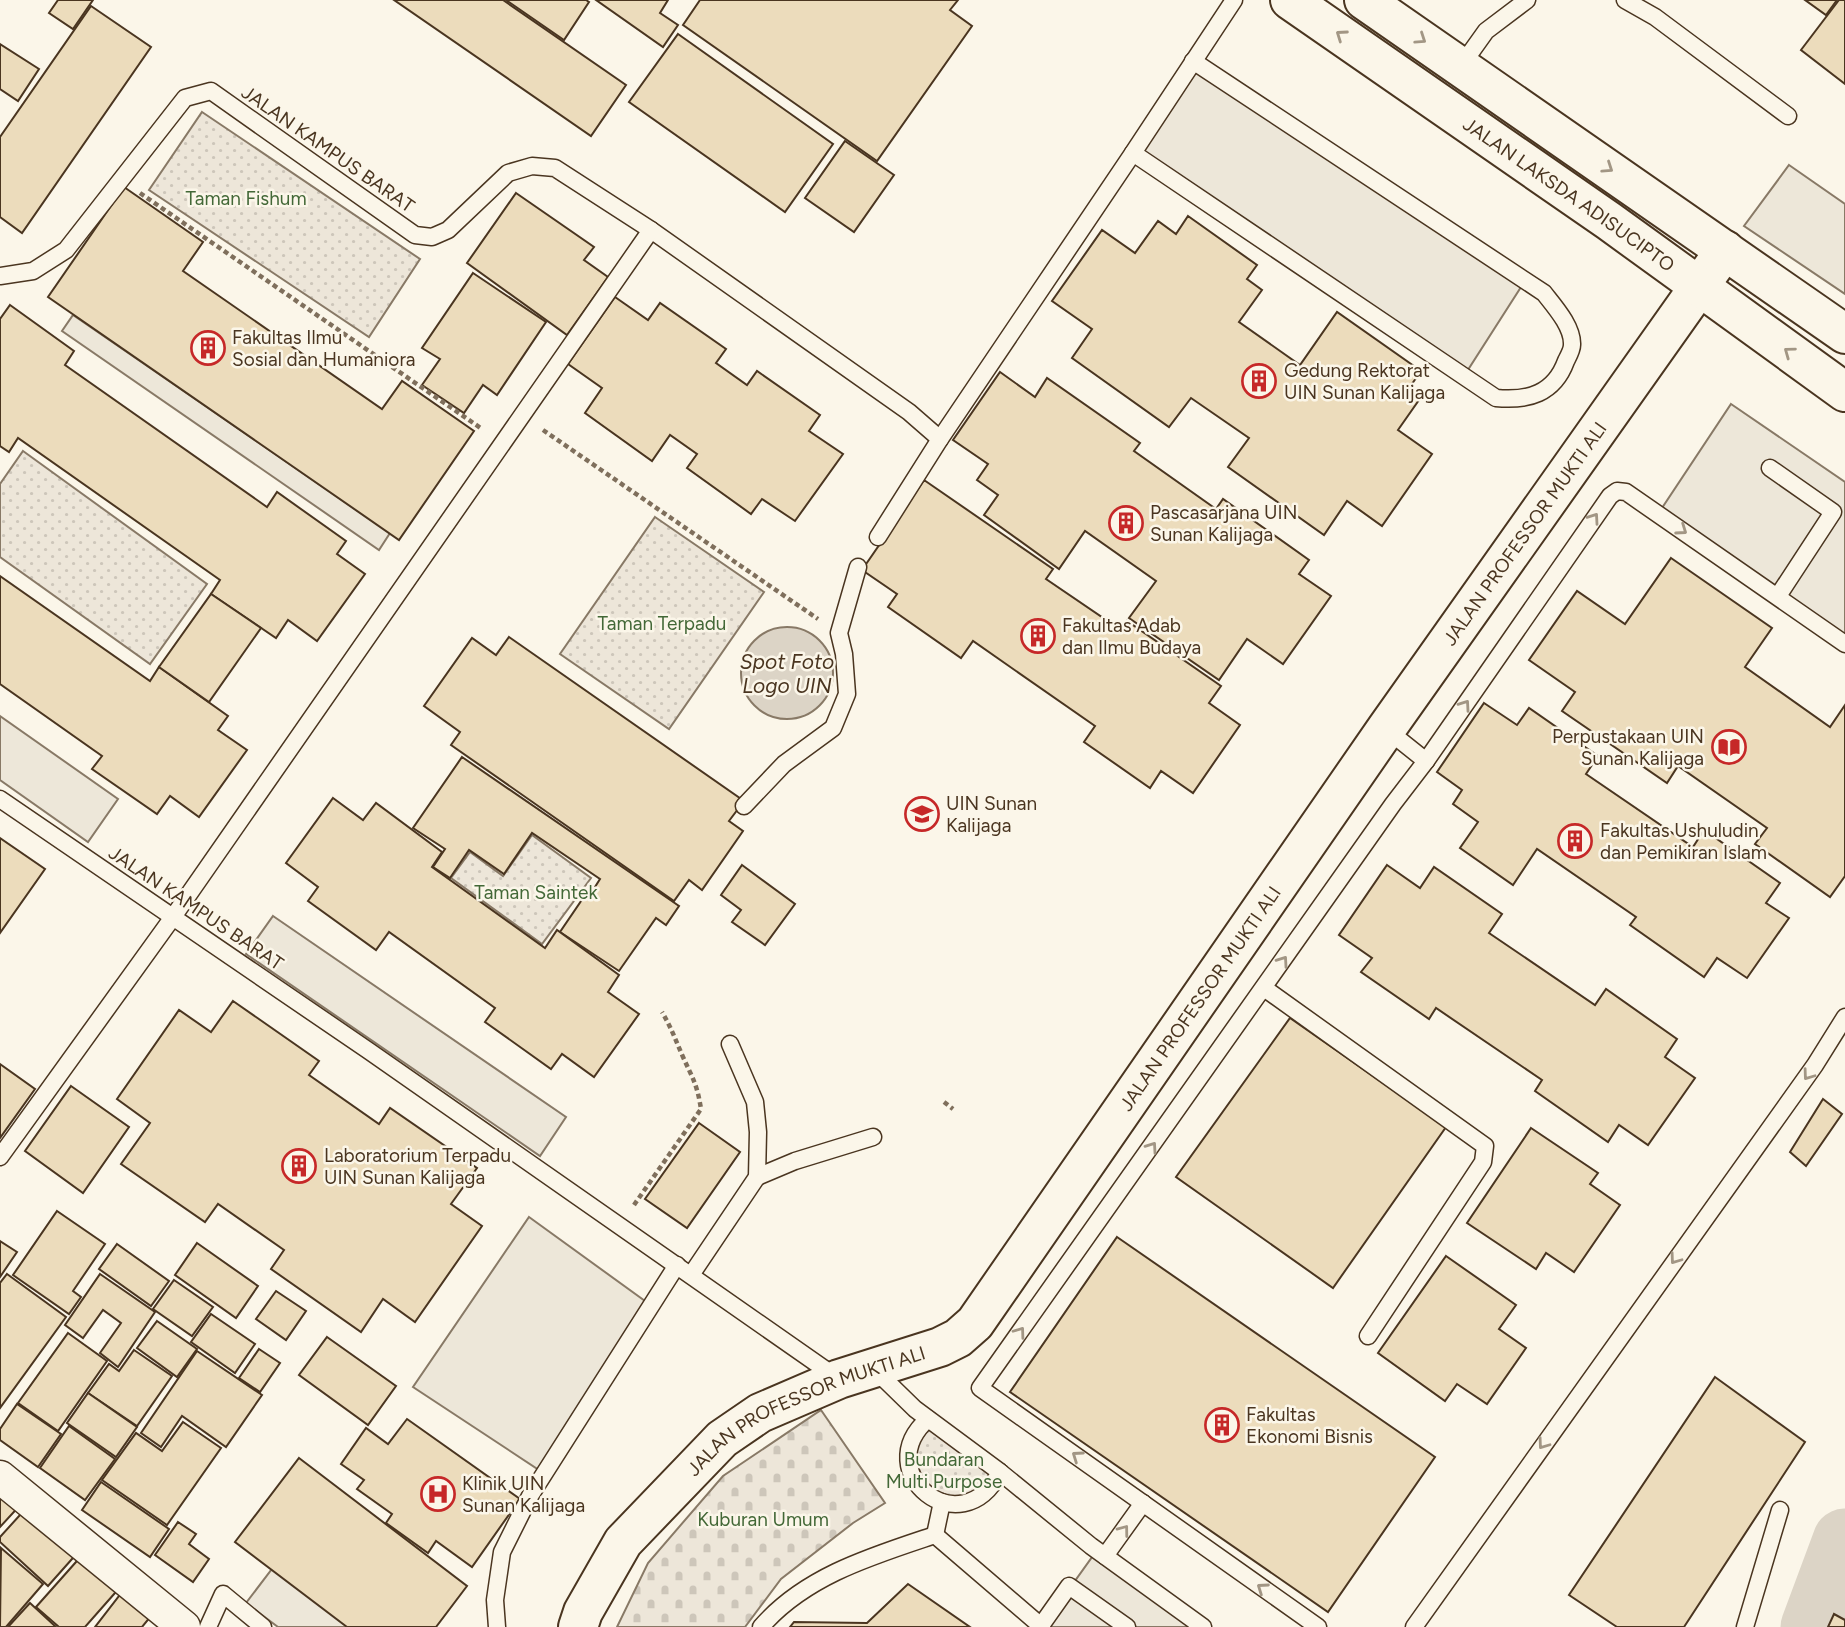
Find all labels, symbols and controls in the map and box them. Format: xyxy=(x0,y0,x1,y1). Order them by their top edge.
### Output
one-way arrow xyxy=(1336,31,1349,43)
one-way arrow xyxy=(1413,31,1426,44)
street label: JALAN KAMPUS BARAT xyxy=(237,81,419,218)
street label: JALAN LAKSDA ADISUCIPTO xyxy=(1459,112,1679,276)
one-way arrow xyxy=(1600,159,1613,172)
park label: Taman Fishum xyxy=(185,187,307,210)
place label: Fakultas Ilmu Sosial dan Humaniora xyxy=(232,326,416,371)
building icon: Fakultas Ilmu Sosial dan Humaniora xyxy=(189,329,227,367)
one-way arrow xyxy=(1784,348,1797,360)
place label: Gedung Rektorat UIN Sunan Kalijaga xyxy=(1284,359,1445,404)
building icon: Gedung Rektorat UIN Sunan Kalijaga xyxy=(1240,362,1278,400)
street label: JALAN PROFESSOR MUKTI ALI xyxy=(1438,417,1611,650)
place label: Pascasarjana UIN Sunan Kalijaga xyxy=(1150,501,1297,546)
building icon: Pascasarjana UIN Sunan Kalijaga xyxy=(1107,504,1145,542)
one-way arrow xyxy=(1586,513,1599,526)
one-way arrow xyxy=(1674,522,1687,534)
park label: Taman Terpadu xyxy=(598,612,726,635)
place label: Fakultas Adab dan Ilmu Budaya xyxy=(1062,614,1201,659)
building icon: Fakultas Adab dan Ilmu Budaya xyxy=(1019,617,1057,655)
water label: Spot Foto Logo UIN xyxy=(740,649,834,698)
one-way arrow xyxy=(1457,700,1469,713)
place label: Perpustakaan UIN Sunan Kalijaga xyxy=(1552,725,1704,770)
library icon: Perpustakaan UIN Sunan Kalijaga xyxy=(1710,728,1748,766)
place label: UIN Sunan Kalijaga xyxy=(946,792,1037,837)
school or university icon: UIN Sunan Kalijaga xyxy=(903,795,941,833)
place label: Fakultas Ushuludin dan Pemikiran Islam xyxy=(1600,819,1767,864)
building icon: Fakultas Ushuludin dan Pemikiran Islam xyxy=(1556,822,1594,860)
street label: JALAN KAMPUS BARAT xyxy=(104,841,288,975)
park label: Taman Saintek xyxy=(474,881,598,904)
street label: JALAN PROFESSOR MUKTI ALI xyxy=(1114,881,1285,1115)
one-way arrow xyxy=(1275,956,1287,969)
one-way arrow xyxy=(1804,1067,1816,1079)
one-way arrow xyxy=(1144,1142,1156,1155)
place label: Laboratorium Terpadu UIN Sunan Kalijaga xyxy=(324,1144,511,1189)
building icon: Laboratorium Terpadu UIN Sunan Kalijaga xyxy=(280,1147,318,1185)
one-way arrow xyxy=(1671,1251,1684,1264)
one-way arrow xyxy=(1012,1327,1024,1340)
street label: JALAN PROFESSOR MUKTI ALI xyxy=(682,1341,928,1480)
place label: Fakultas Ekonomi Bisnis xyxy=(1246,1403,1373,1448)
building icon: Fakultas Ekonomi Bisnis xyxy=(1203,1406,1241,1444)
one-way arrow xyxy=(1539,1436,1551,1449)
park label: Bundaran Multi Purpose xyxy=(886,1448,1002,1493)
one-way arrow xyxy=(1072,1452,1085,1464)
place label: Klinik UIN Sunan Kalijaga xyxy=(462,1472,585,1517)
hospital icon: Klinik UIN Sunan Kalijaga xyxy=(419,1475,457,1513)
park label: Kuburan Umum xyxy=(697,1508,829,1531)
one-way arrow xyxy=(1116,1525,1128,1537)
one-way arrow xyxy=(1257,1584,1270,1596)

